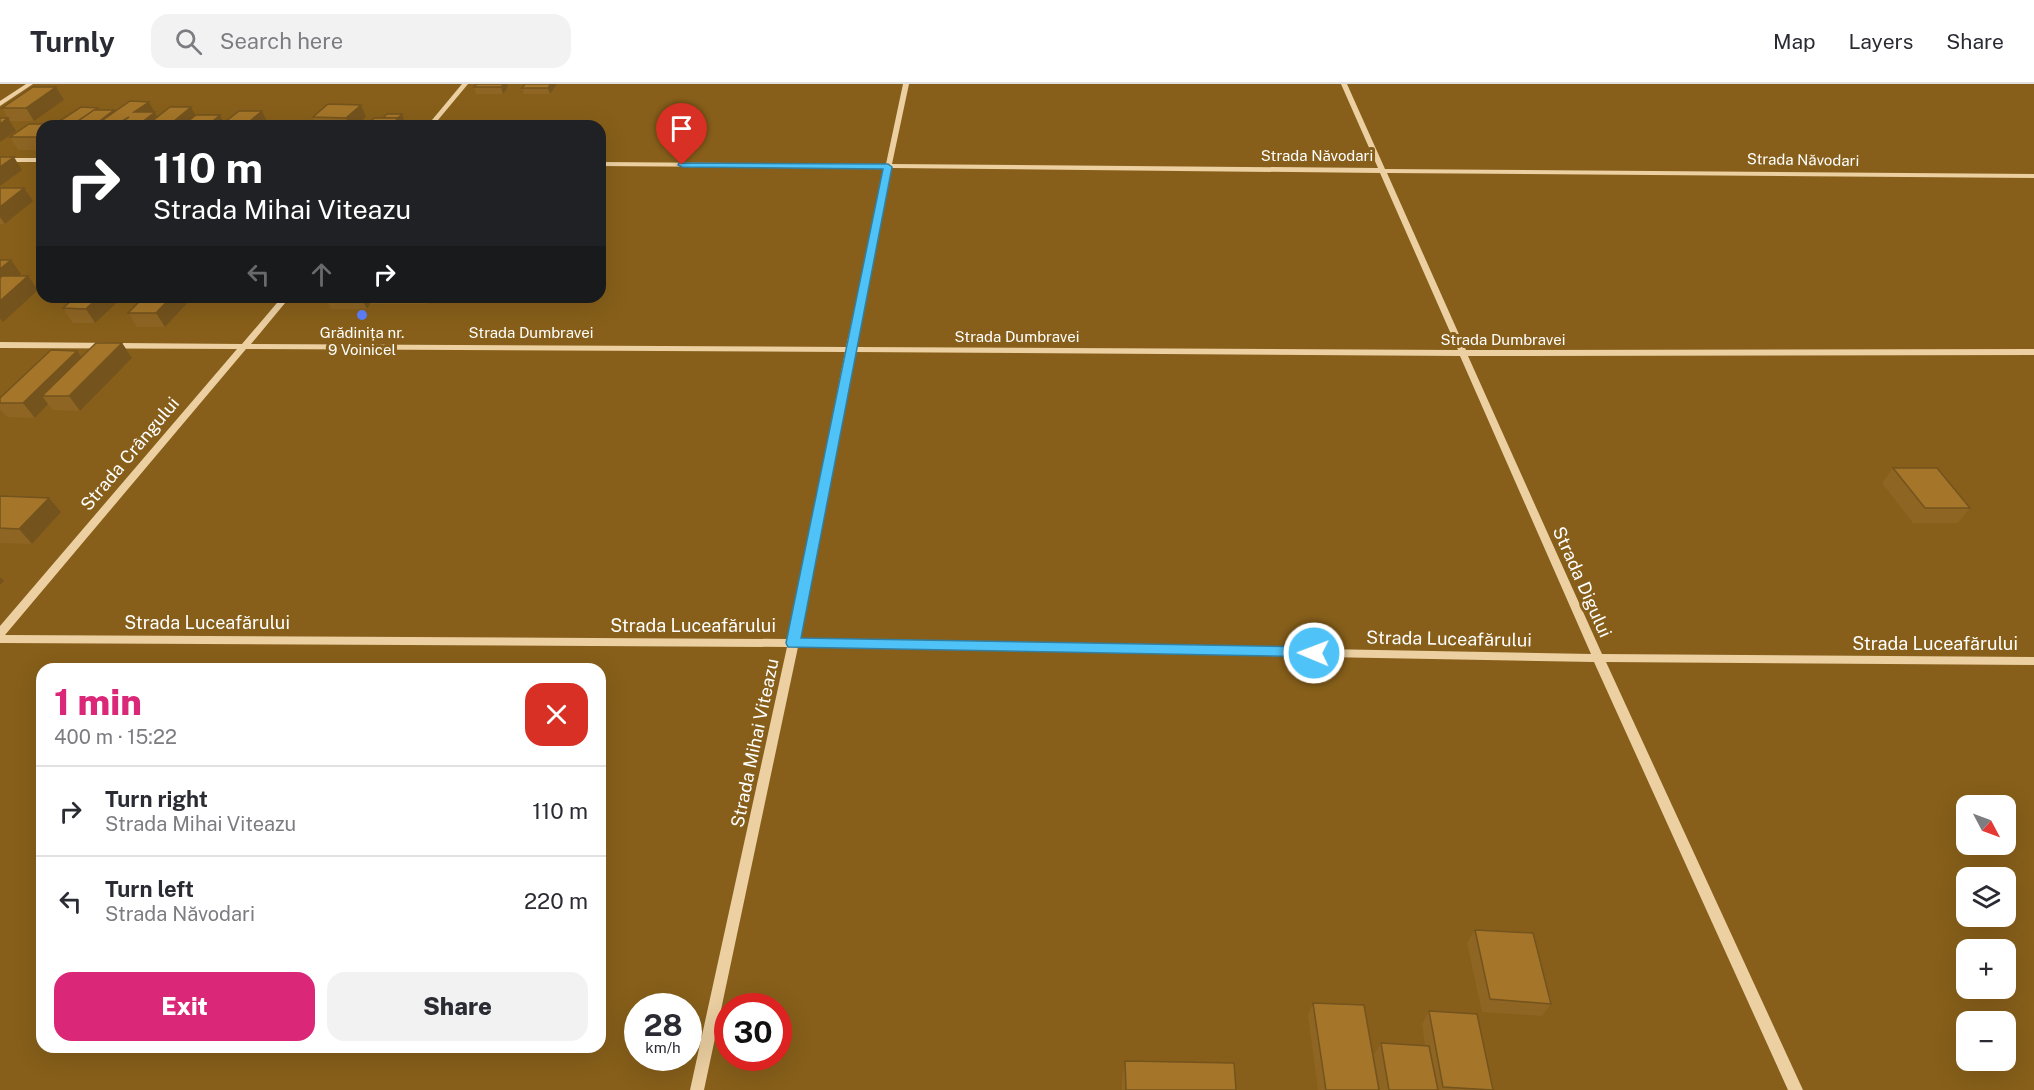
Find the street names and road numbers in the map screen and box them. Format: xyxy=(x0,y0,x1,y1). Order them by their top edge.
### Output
street label: Strada Năvodari xyxy=(1261,147,1373,164)
street label: Strada Năvodari xyxy=(1747,150,1859,169)
street label: Strada Dumbravei xyxy=(469,324,593,341)
street label: Strada Dumbravei xyxy=(955,328,1079,345)
street label: Strada Dumbravei xyxy=(1441,331,1565,348)
street label: Strada Crângului xyxy=(76,393,183,515)
street label: Strada Digului xyxy=(1549,523,1616,640)
street label: Strada Luceafărului xyxy=(124,612,290,633)
street label: Strada Luceafărului xyxy=(610,615,776,636)
street label: Strada Luceafărului xyxy=(1366,627,1532,650)
street label: Strada Luceafărului xyxy=(1852,633,2018,654)
street label: Strada Mihai Viteazu xyxy=(726,657,783,829)

